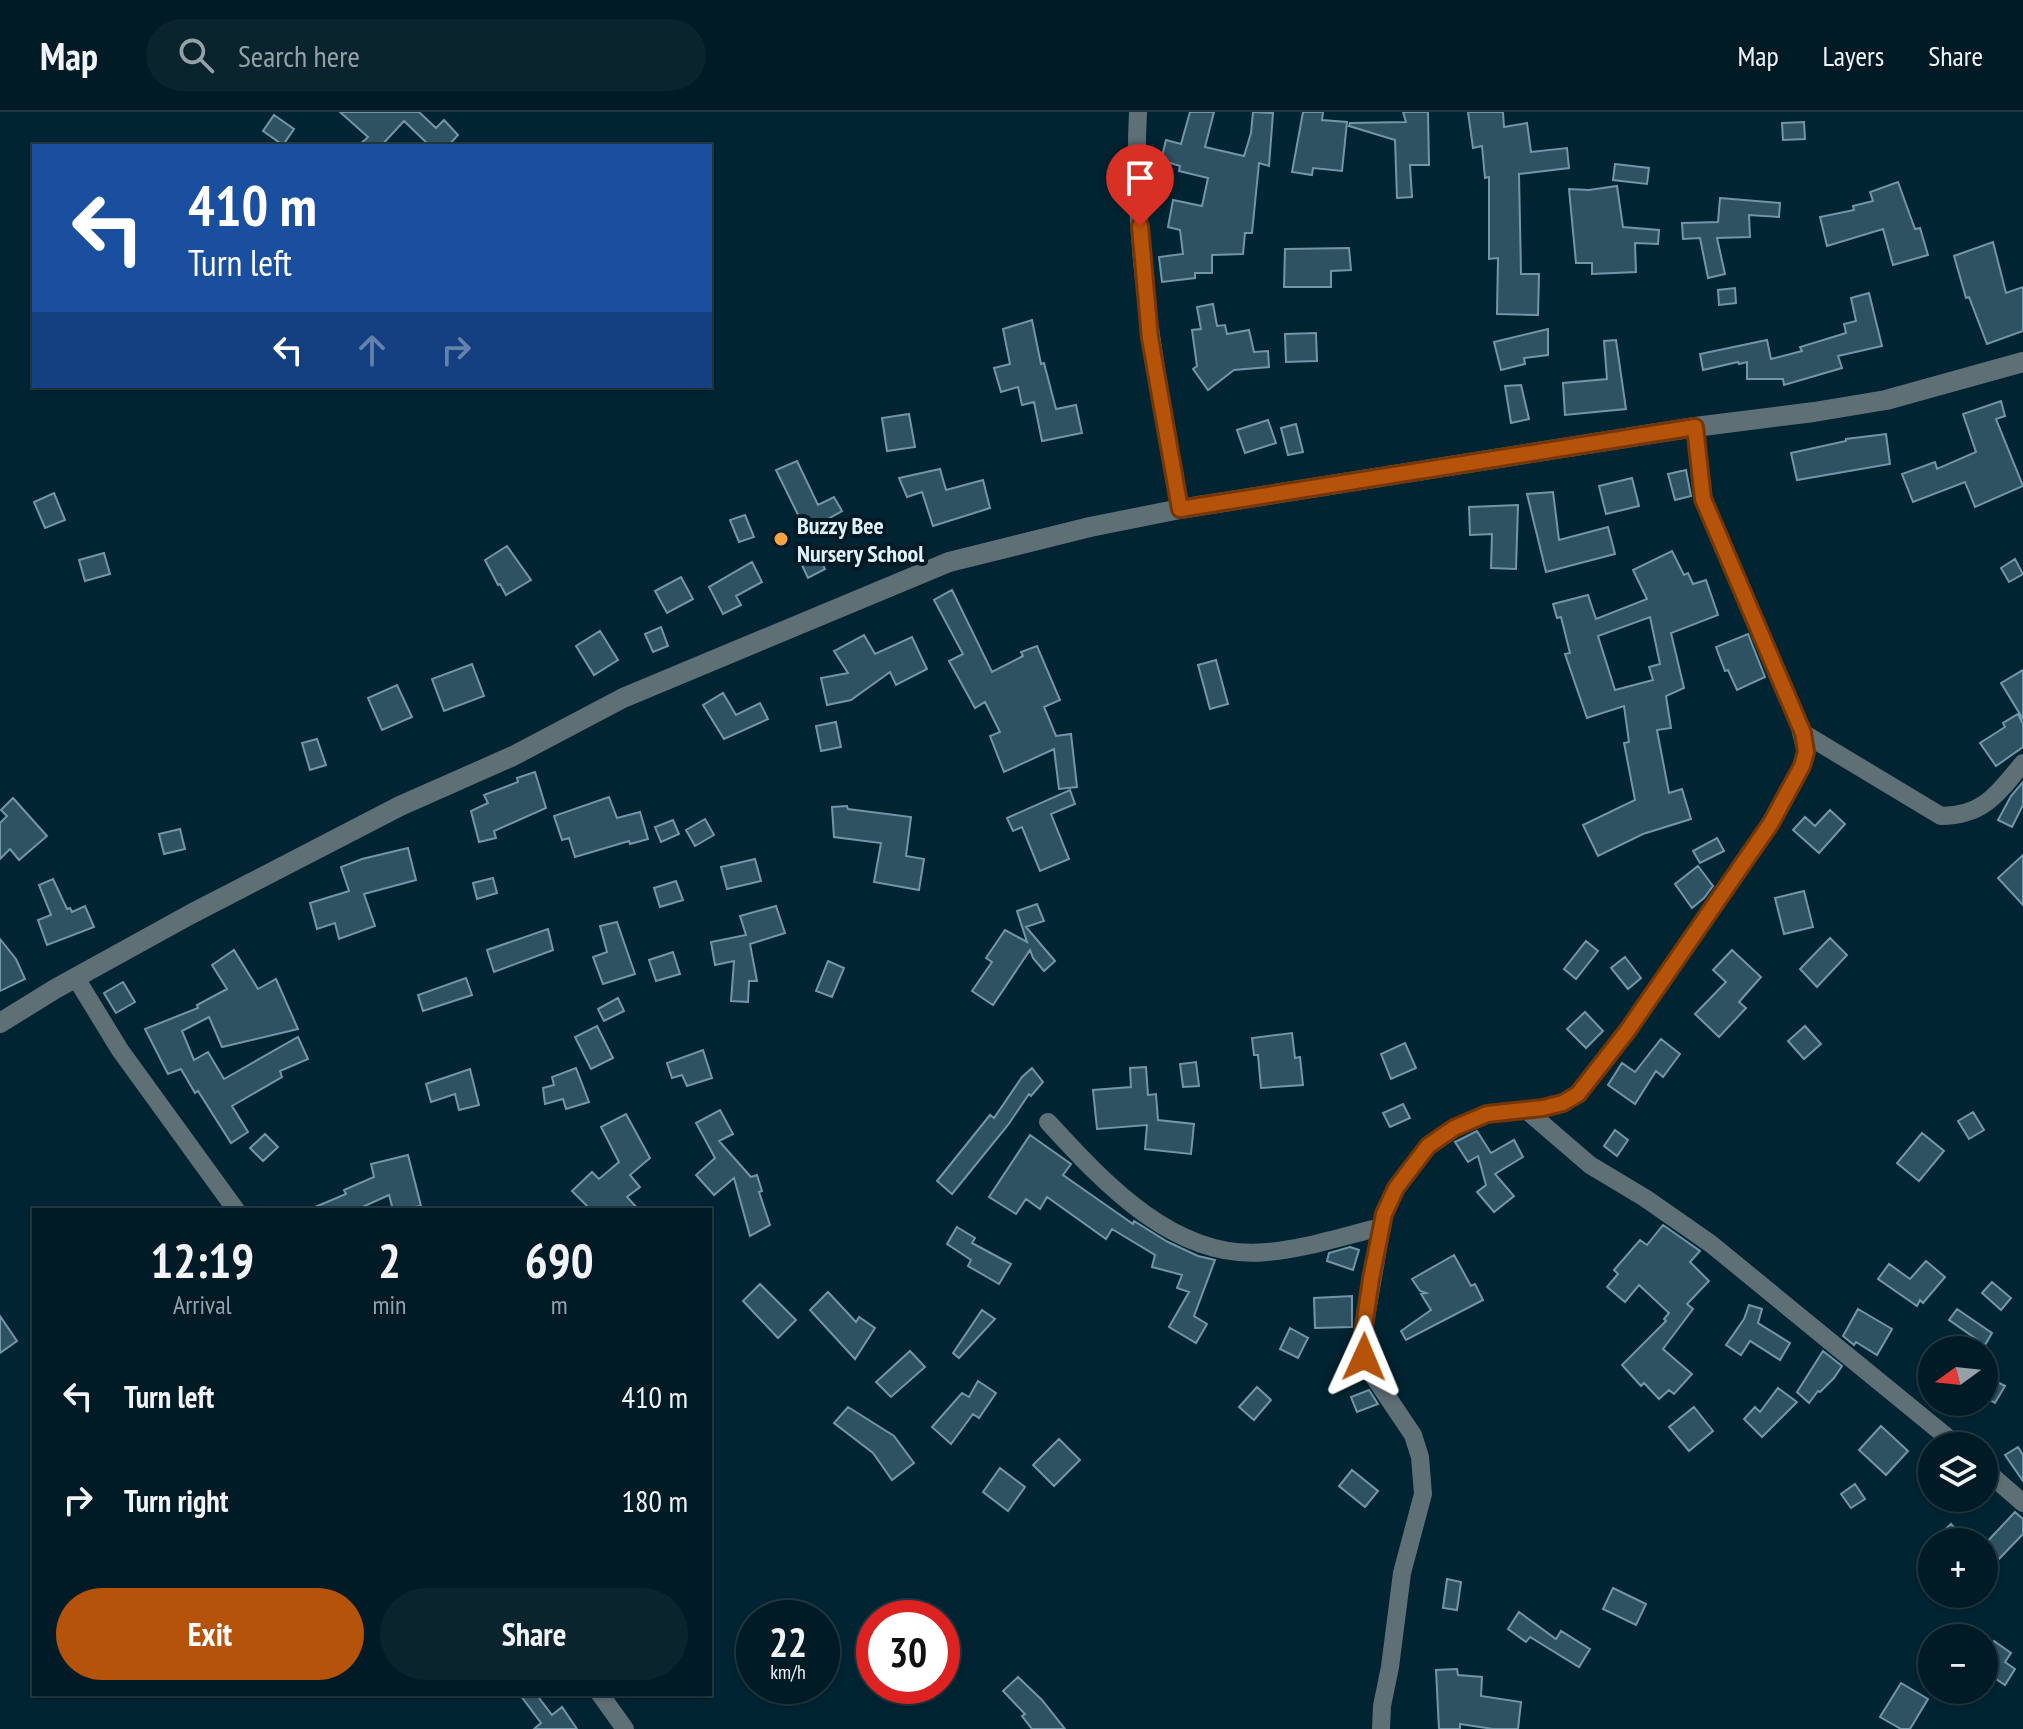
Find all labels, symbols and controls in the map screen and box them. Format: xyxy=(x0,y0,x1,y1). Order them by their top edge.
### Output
search box xyxy=(146,19,706,91)
text: Map xyxy=(40,31,98,80)
icon: search xyxy=(174,33,218,77)
text: Search here xyxy=(238,36,360,75)
text: Map xyxy=(1737,37,1779,74)
text: Layers xyxy=(1823,37,1884,74)
text: Share xyxy=(1928,37,1983,74)
pin xyxy=(1106,144,1174,226)
icon: arrive xyxy=(1118,156,1162,200)
text: 410 m xyxy=(188,169,317,241)
icon: left xyxy=(56,176,160,280)
text: Turn left xyxy=(188,239,292,286)
icon: left xyxy=(266,328,310,372)
icon: ahead xyxy=(350,328,394,372)
icon: right xyxy=(434,328,478,372)
place label: Buzzy Bee Nursery School xyxy=(797,510,924,569)
marker: Buzzy Bee Nursery School xyxy=(772,530,790,548)
text: 12:19 xyxy=(150,1229,254,1291)
text: 2 xyxy=(378,1229,401,1291)
text: 690 xyxy=(525,1229,594,1291)
text: Arrival xyxy=(173,1288,232,1321)
text: min xyxy=(372,1288,406,1321)
text: m xyxy=(551,1288,568,1321)
position arrow xyxy=(1322,1315,1406,1399)
north arrow xyxy=(1918,1336,1998,1416)
map controls xyxy=(1918,1336,1998,1704)
icon: left xyxy=(56,1374,100,1418)
text: Turn left xyxy=(124,1377,214,1416)
text: 410 m xyxy=(622,1377,688,1416)
button: layers xyxy=(1918,1432,1998,1512)
icon: right xyxy=(56,1478,100,1522)
text: Turn right xyxy=(124,1481,228,1520)
text: 180 m xyxy=(622,1481,688,1520)
button: + xyxy=(1918,1528,1998,1608)
button: Exit xyxy=(56,1588,364,1680)
button: Share xyxy=(380,1588,688,1680)
speed limit sign: 30 xyxy=(856,1600,960,1704)
text: 22 xyxy=(769,1616,807,1668)
button: − xyxy=(1918,1624,1998,1704)
text: km/h xyxy=(770,1659,806,1685)

